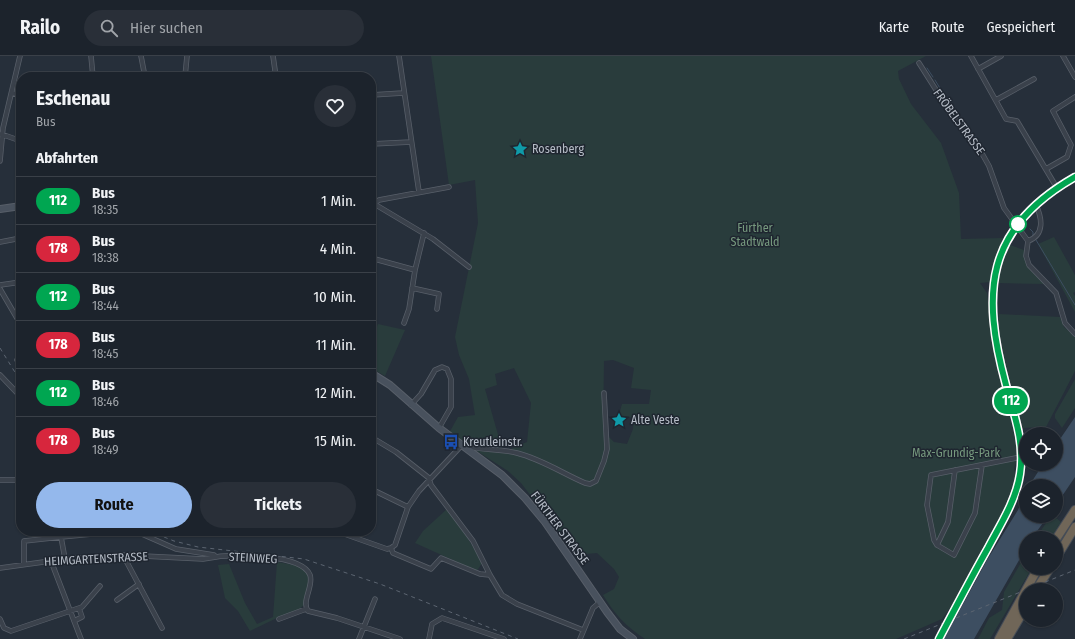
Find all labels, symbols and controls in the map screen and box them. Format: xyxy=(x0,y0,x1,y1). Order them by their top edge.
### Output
search box xyxy=(84,10,364,46)
text: Railo xyxy=(20,16,60,39)
icon: search xyxy=(98,17,120,39)
text: Hier suchen xyxy=(130,19,203,37)
text: Karte xyxy=(879,19,909,36)
text: Route xyxy=(931,19,964,36)
text: Gespeichert xyxy=(986,19,1055,36)
button: heart xyxy=(314,85,356,127)
street label: FRÖBELSTRASSE xyxy=(930,85,989,158)
text: Eschenau xyxy=(36,87,110,110)
text: Bus xyxy=(36,114,55,129)
place icon: Rosenberg xyxy=(511,140,529,158)
place label: Rosenberg xyxy=(532,142,584,156)
text: Abfahrten xyxy=(36,149,98,167)
text: Bus xyxy=(92,184,115,202)
text: 112 xyxy=(49,192,67,209)
text: 1 Min. xyxy=(321,192,356,210)
text: 18:35 xyxy=(92,202,118,217)
unlabelled marker xyxy=(1009,215,1027,233)
park label: Fürther Stadtwald xyxy=(730,221,780,249)
text: Bus xyxy=(92,232,115,250)
text: 178 xyxy=(48,240,68,257)
text: 4 Min. xyxy=(320,240,356,258)
text: 18:38 xyxy=(92,250,119,265)
text: Bus xyxy=(92,280,115,298)
text: 112 xyxy=(49,288,67,305)
text: 10 Min. xyxy=(313,288,356,306)
text: 18:44 xyxy=(92,298,119,313)
text: Bus xyxy=(92,328,115,346)
text: 178 xyxy=(48,336,68,353)
text: 11 Min. xyxy=(315,336,356,354)
text: 18:45 xyxy=(92,346,118,361)
text: Bus xyxy=(92,376,115,394)
text: 112 xyxy=(49,384,67,401)
text: 12 Min. xyxy=(314,384,356,402)
line badge: 112 xyxy=(988,388,1034,414)
text: 112 xyxy=(1002,392,1020,409)
text: 18:46 xyxy=(92,394,119,409)
place icon: Alte Veste xyxy=(610,411,628,429)
place label: Alte Veste xyxy=(631,413,680,427)
text: Bus xyxy=(92,424,115,442)
map controls xyxy=(1019,427,1063,627)
button: locate xyxy=(1019,427,1063,471)
text: 178 xyxy=(48,432,68,449)
text: 15 Min. xyxy=(314,432,356,450)
bus stop icon: Kreutleinstr. xyxy=(442,433,460,451)
place label: Kreutleinstr. xyxy=(463,435,523,449)
text: 18:49 xyxy=(92,442,119,457)
park label: Max-Grundig-Park xyxy=(912,446,1000,460)
button: layers xyxy=(1019,479,1063,523)
button: Route xyxy=(36,482,192,528)
button: Tickets xyxy=(200,482,356,528)
street label: FÜRTHER STRASSE xyxy=(528,487,594,568)
button: + xyxy=(1019,531,1063,575)
street label: HEIMGARTENSTRASSE xyxy=(44,549,149,569)
street label: STEINWEG xyxy=(228,550,278,566)
button: − xyxy=(1019,583,1063,627)

